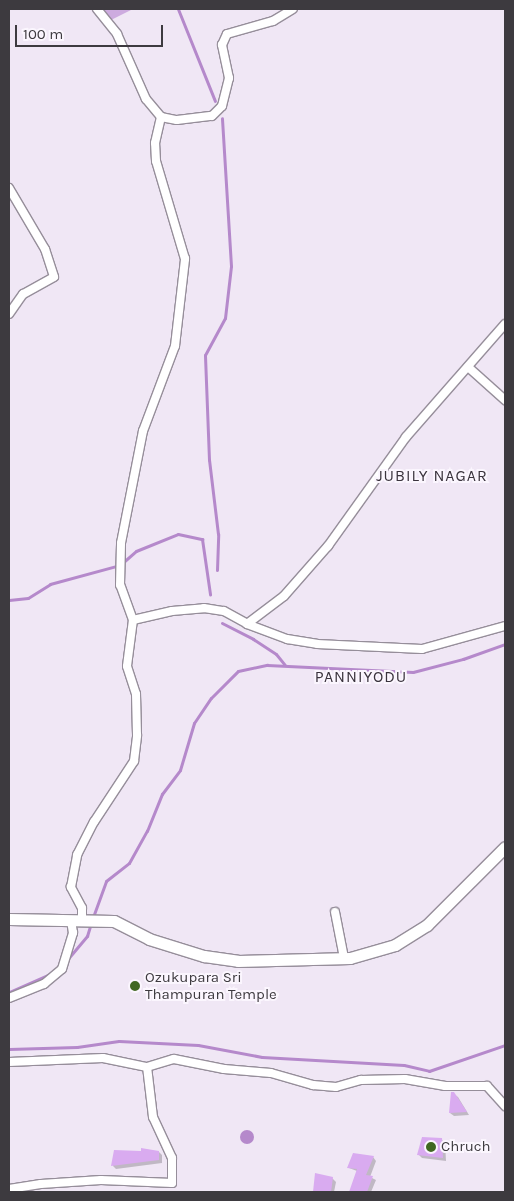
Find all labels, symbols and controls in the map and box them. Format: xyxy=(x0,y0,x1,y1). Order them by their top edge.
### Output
scale bar xyxy=(18,15,165,47)
text: 100 m xyxy=(23,25,63,43)
district label: JUBILY NAGAR xyxy=(375,466,489,486)
district label: PANNIYODU xyxy=(314,667,408,687)
place label: Ozukupara Sri Thampuran Temple xyxy=(145,968,277,1003)
marker: Ozukupara Sri Thampuran Temple xyxy=(129,980,141,992)
place label: Chruch xyxy=(441,1138,491,1156)
marker: Chruch xyxy=(425,1141,437,1153)

